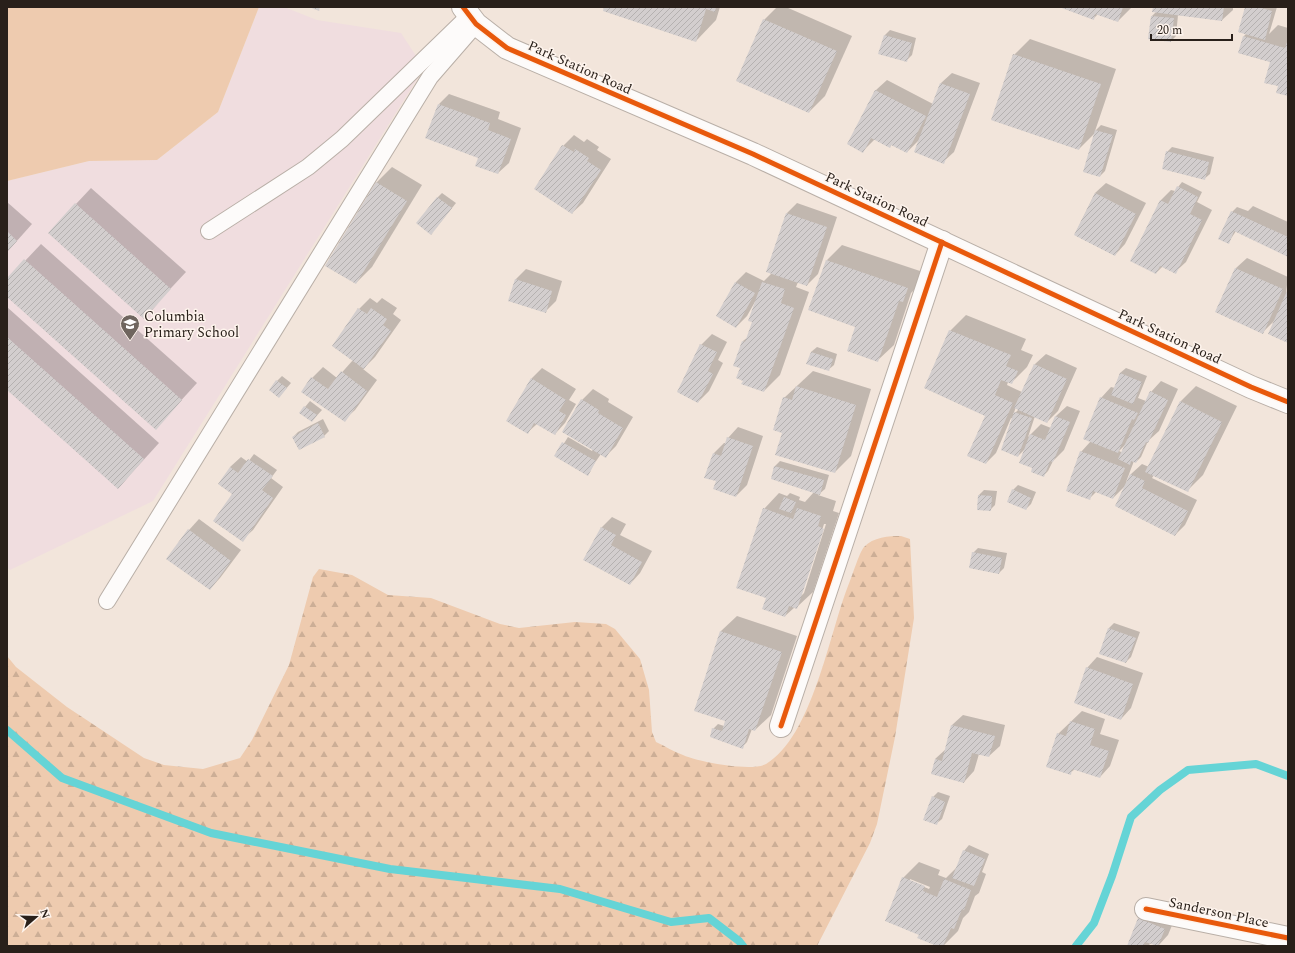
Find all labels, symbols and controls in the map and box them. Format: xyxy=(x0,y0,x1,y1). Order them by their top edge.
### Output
scale bar xyxy=(1151,16,1232,42)
text: 20 m xyxy=(1157,21,1182,40)
street label: Park Station Road xyxy=(524,35,635,100)
street label: Park Station Road xyxy=(822,166,932,233)
street label: Park Station Road xyxy=(1115,303,1225,370)
place label: Columbia Primary School xyxy=(144,306,239,343)
school or university icon: Columbia Primary School xyxy=(119,313,141,341)
street label: Sanderson Place xyxy=(1167,892,1271,933)
north arrow xyxy=(16,897,56,937)
text: N xyxy=(35,907,54,921)

